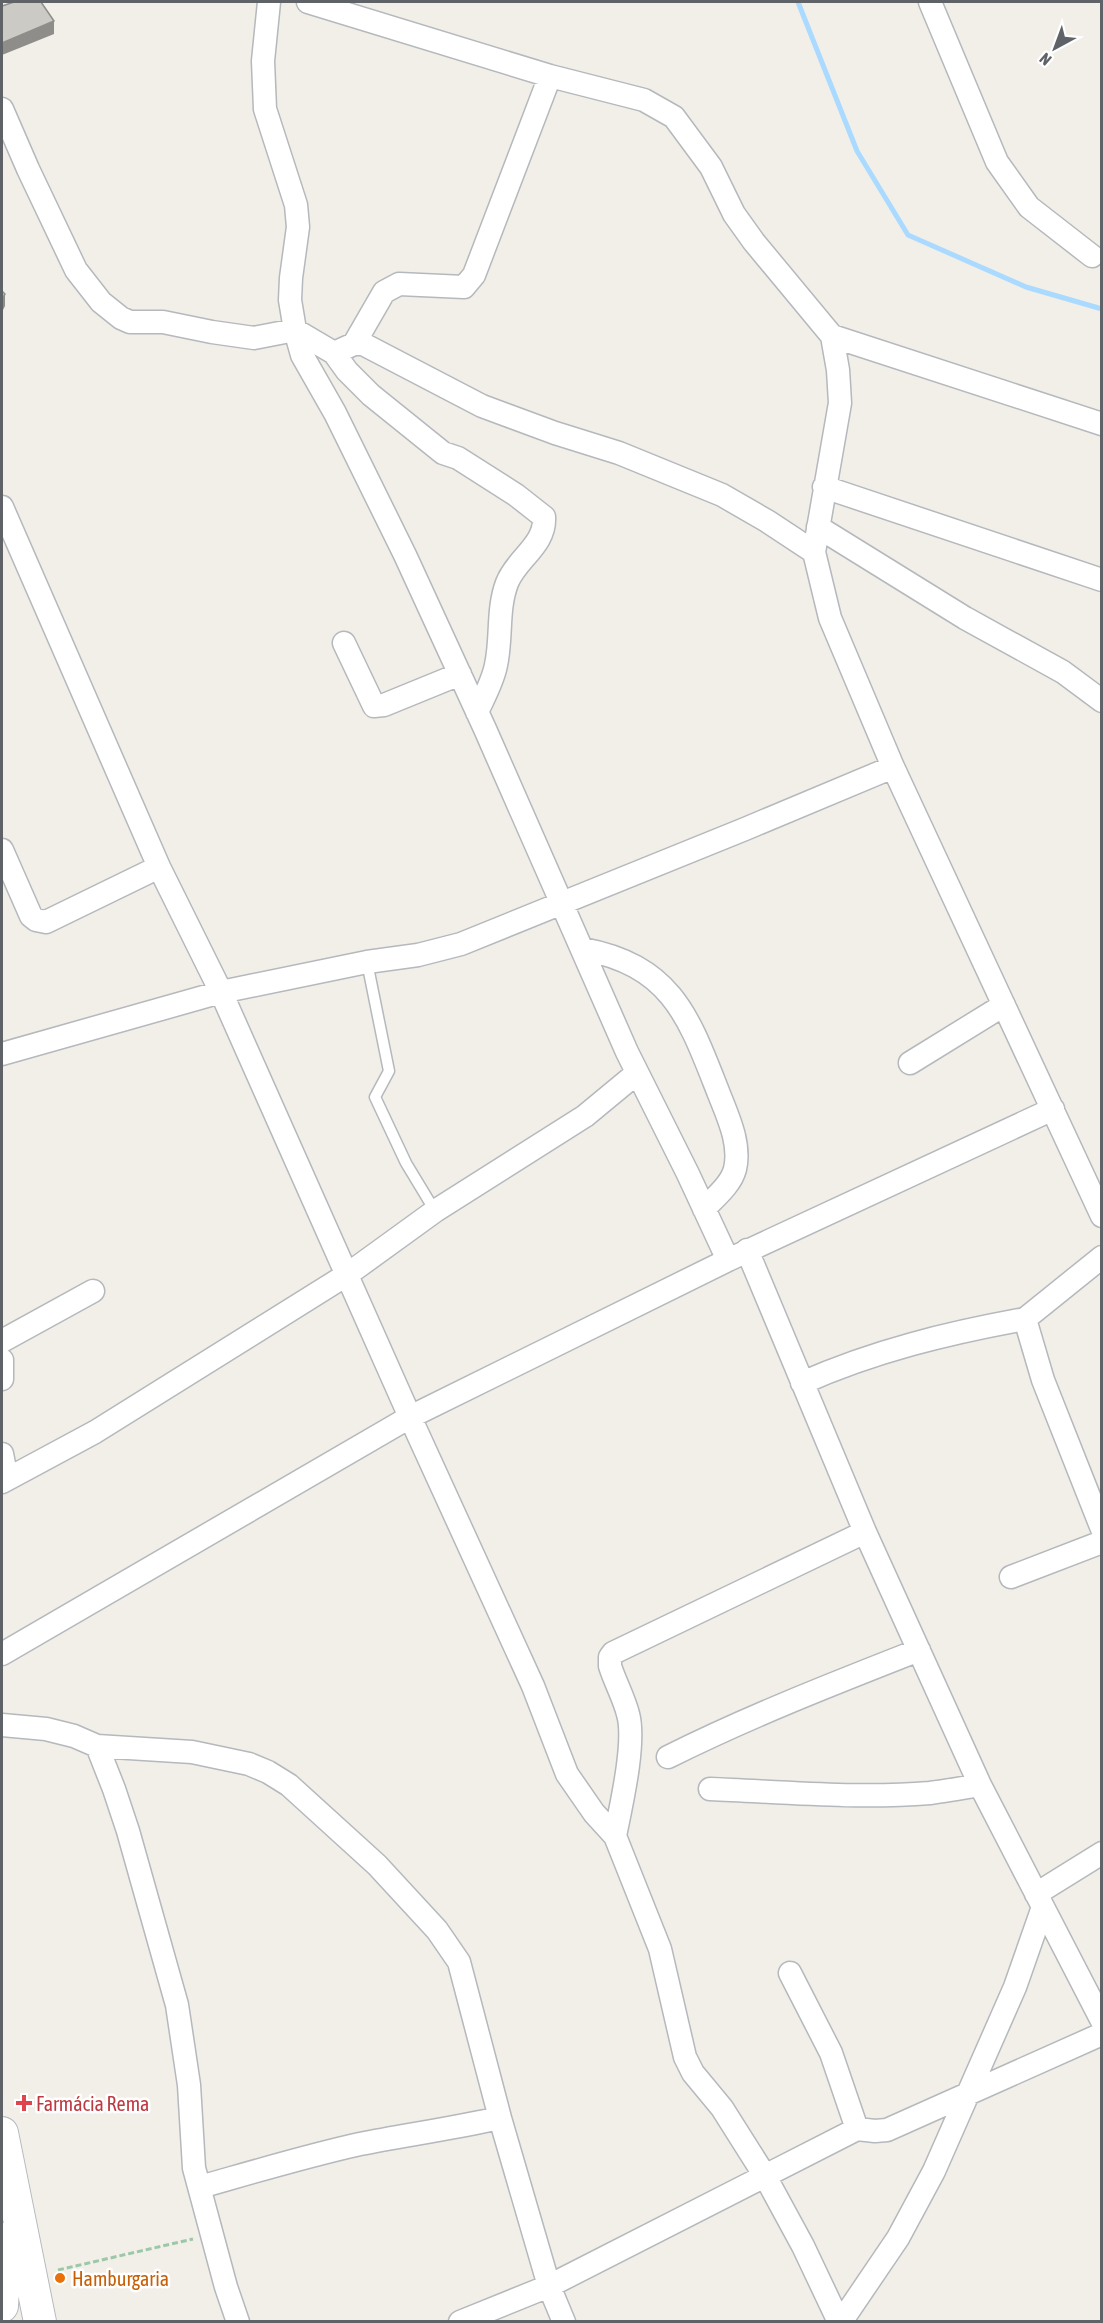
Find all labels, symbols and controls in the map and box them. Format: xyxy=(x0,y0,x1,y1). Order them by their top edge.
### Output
north arrow xyxy=(1025,18,1085,78)
text: N xyxy=(1036,49,1055,69)
place label: Farmácia Rema xyxy=(36,2092,149,2115)
marker: Farmácia Rema xyxy=(17,2096,31,2110)
place label: Hamburgaria xyxy=(72,2267,169,2290)
marker: Hamburgaria xyxy=(53,2271,67,2285)

